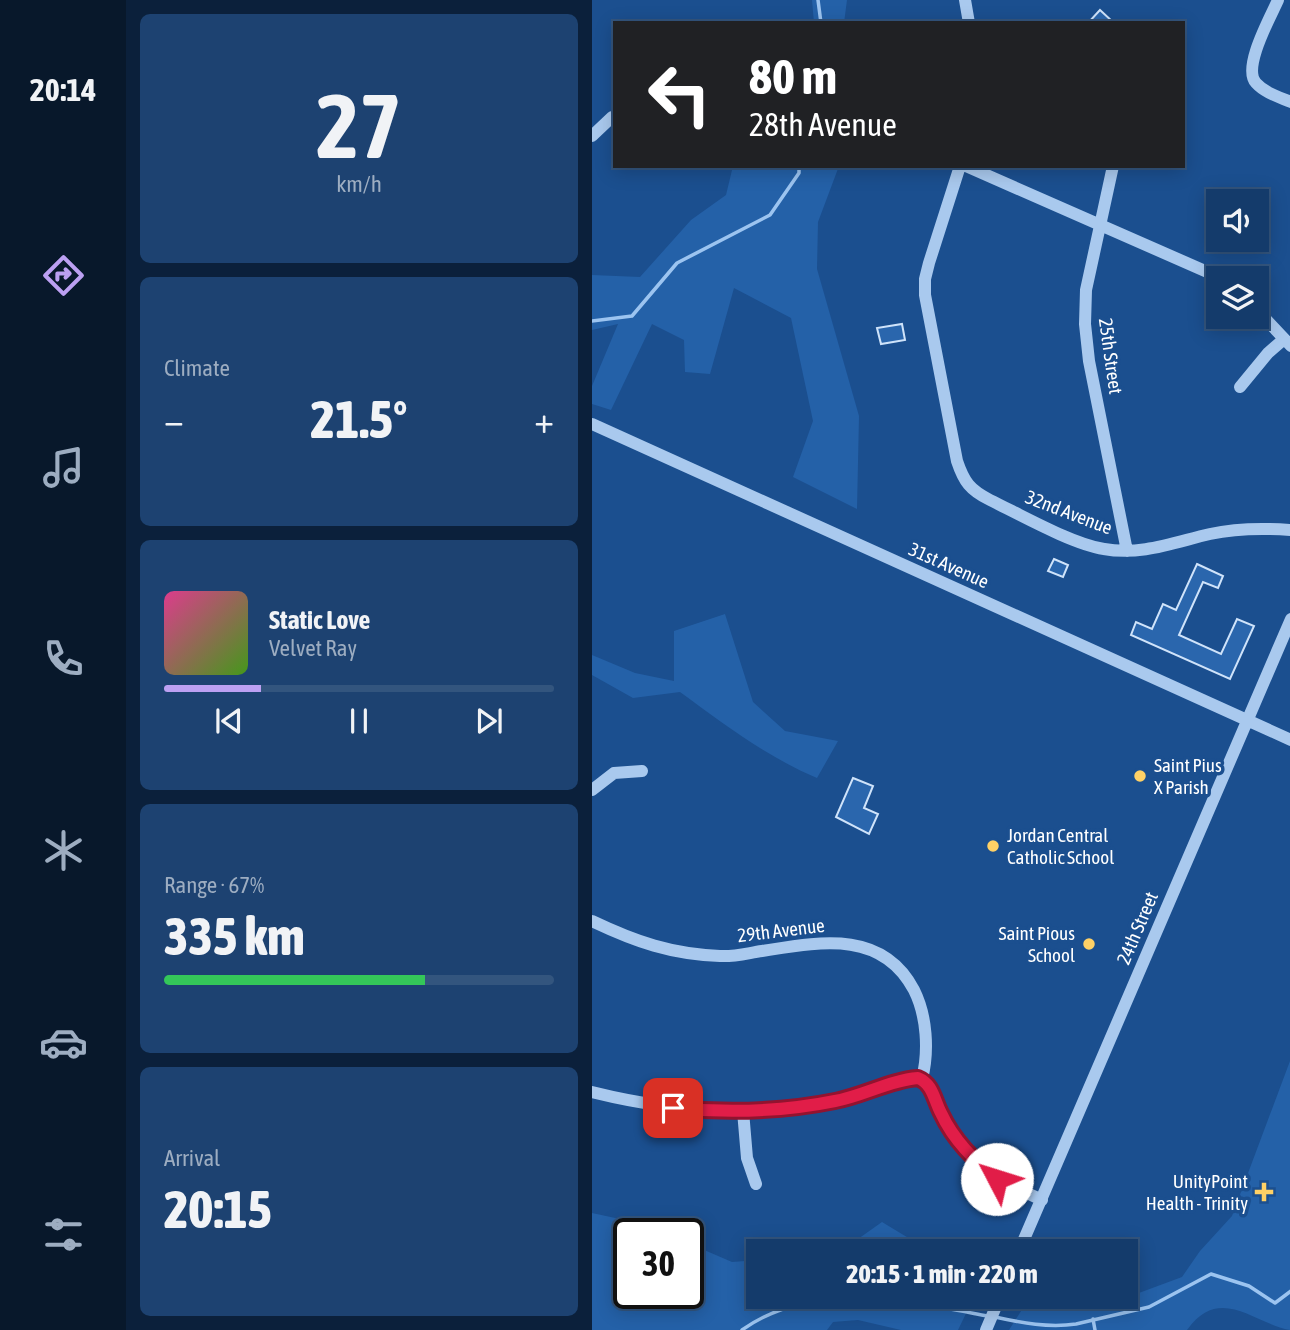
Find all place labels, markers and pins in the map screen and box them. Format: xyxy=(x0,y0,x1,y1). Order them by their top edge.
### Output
place label: Saint Pius X Parish xyxy=(1154,754,1222,798)
marker: Saint Pius X Parish xyxy=(1132,768,1148,784)
place label: Jordan Central Catholic School xyxy=(1007,824,1114,868)
marker: Jordan Central Catholic School xyxy=(985,838,1001,854)
place label: Saint Pious School xyxy=(998,922,1075,966)
marker: Saint Pious School xyxy=(1081,936,1097,952)
pin xyxy=(643,1078,703,1138)
place label: UnityPoint Health - Trinity xyxy=(1146,1170,1248,1214)
marker: UnityPoint Health - Trinity xyxy=(1254,1182,1274,1202)

